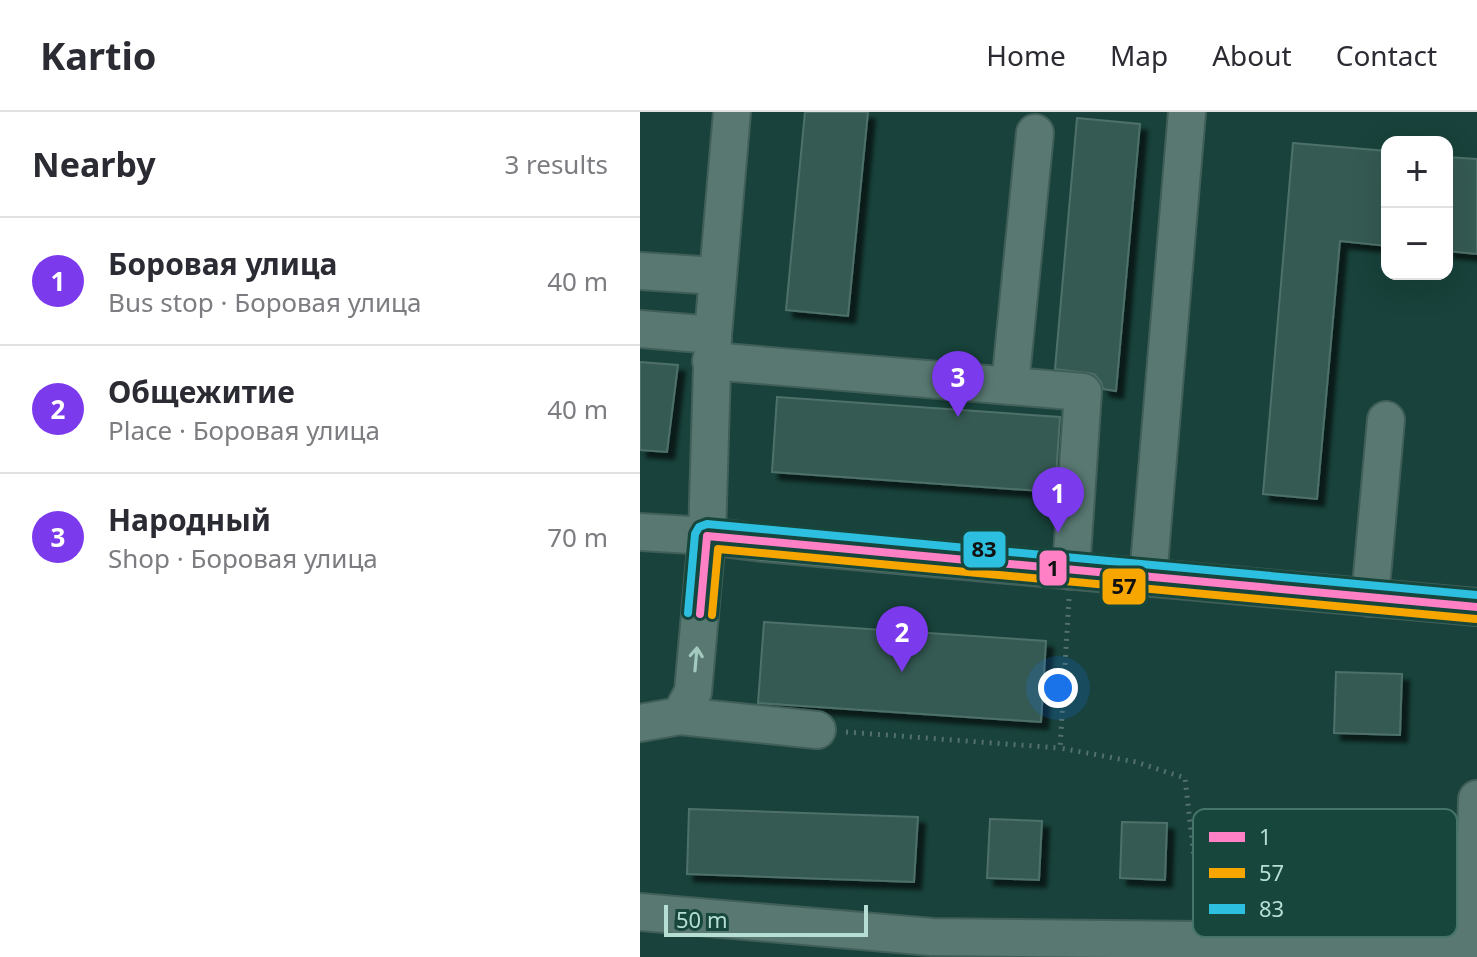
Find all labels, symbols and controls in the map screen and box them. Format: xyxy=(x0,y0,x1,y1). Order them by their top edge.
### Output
text: Kartio xyxy=(40,29,157,81)
text: Home xyxy=(986,36,1066,74)
text: Map xyxy=(1110,36,1168,74)
text: About xyxy=(1212,36,1292,74)
text: Contact xyxy=(1336,36,1437,74)
map controls xyxy=(1381,136,1453,280)
button: + xyxy=(1381,136,1453,208)
text: Nearby xyxy=(32,141,156,187)
text: 3 results xyxy=(504,146,608,182)
button: − xyxy=(1381,208,1453,280)
text: Боровая улица xyxy=(108,243,337,284)
text: 1 xyxy=(51,263,65,299)
text: 40 m xyxy=(547,263,608,299)
text: Bus stop · Боровая улица xyxy=(108,284,421,320)
pin: 3 xyxy=(932,351,984,417)
text: Общежитие xyxy=(108,371,295,412)
text: 2 xyxy=(51,391,65,427)
text: 40 m xyxy=(547,391,608,427)
text: Place · Боровая улица xyxy=(108,412,380,448)
pin: 1 xyxy=(1032,467,1084,533)
text: Народный xyxy=(108,499,271,540)
text: 3 xyxy=(51,519,65,555)
text: 70 m xyxy=(547,519,608,555)
line badge: 83 xyxy=(962,530,1007,569)
text: 83 xyxy=(971,533,997,563)
text: Shop · Боровая улица xyxy=(108,540,378,576)
line badge: 1 xyxy=(1038,549,1068,587)
text: 1 xyxy=(1047,552,1059,582)
line badge: 57 xyxy=(1101,567,1147,606)
text: 57 xyxy=(1111,570,1137,600)
pin: 2 xyxy=(876,606,928,672)
one-way arrow xyxy=(689,646,704,673)
your location xyxy=(1038,668,1078,708)
legend xyxy=(1193,809,1457,937)
text: 1 xyxy=(1259,821,1272,851)
text: 57 xyxy=(1259,857,1284,887)
text: 83 xyxy=(1259,893,1284,923)
scale bar xyxy=(664,901,868,937)
text: 50 m xyxy=(676,904,727,934)

